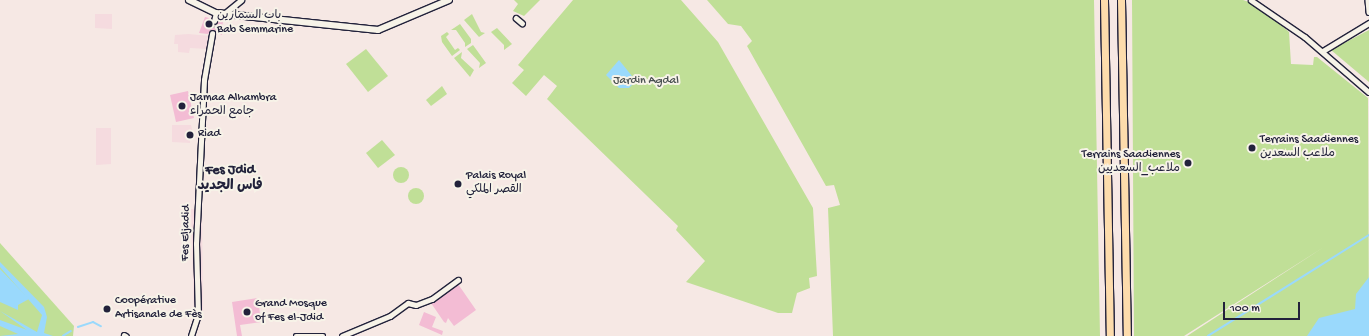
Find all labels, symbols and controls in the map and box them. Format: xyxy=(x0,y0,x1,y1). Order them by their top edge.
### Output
place label: باب السمارين Bab Semmarine xyxy=(217,10,293,38)
marker: باب السمارين Bab Semmarine xyxy=(204,19,214,29)
park label: Jardin Agdal xyxy=(613,75,679,89)
place label: Jamaa Alhambra جامع الحمراء xyxy=(190,92,276,120)
marker: Jamaa Alhambra جامع الحمراء xyxy=(177,101,187,111)
place label: Riad xyxy=(198,128,221,142)
marker: Riad xyxy=(185,130,195,140)
place label: Terrains Saadiennes ملاعب السعدين xyxy=(1260,134,1358,162)
marker: Terrains Saadiennes ملاعب السعدين xyxy=(1247,143,1257,153)
place label: Terrains Saadiennes ملاعب_السعديين xyxy=(1082,149,1180,177)
marker: Terrains Saadiennes ملاعب_السعديين xyxy=(1183,158,1193,168)
district label: Fes Jdid فاس الجديد xyxy=(197,163,263,196)
place label: Palais Royal القصر الملكي xyxy=(466,170,526,198)
marker: Palais Royal القصر الملكي xyxy=(453,179,463,189)
street label: Fes Eljadid xyxy=(179,205,195,261)
scale bar xyxy=(1225,294,1302,320)
place label: Coopérative Artisanale de Fès xyxy=(115,295,202,323)
place label: Grand Mosque of Fes el-Jdid xyxy=(255,298,327,326)
text: 100 m xyxy=(1230,302,1260,316)
marker: Coopérative Artisanale de Fès xyxy=(102,304,112,314)
marker: Grand Mosque of Fes el-Jdid xyxy=(242,307,252,317)

